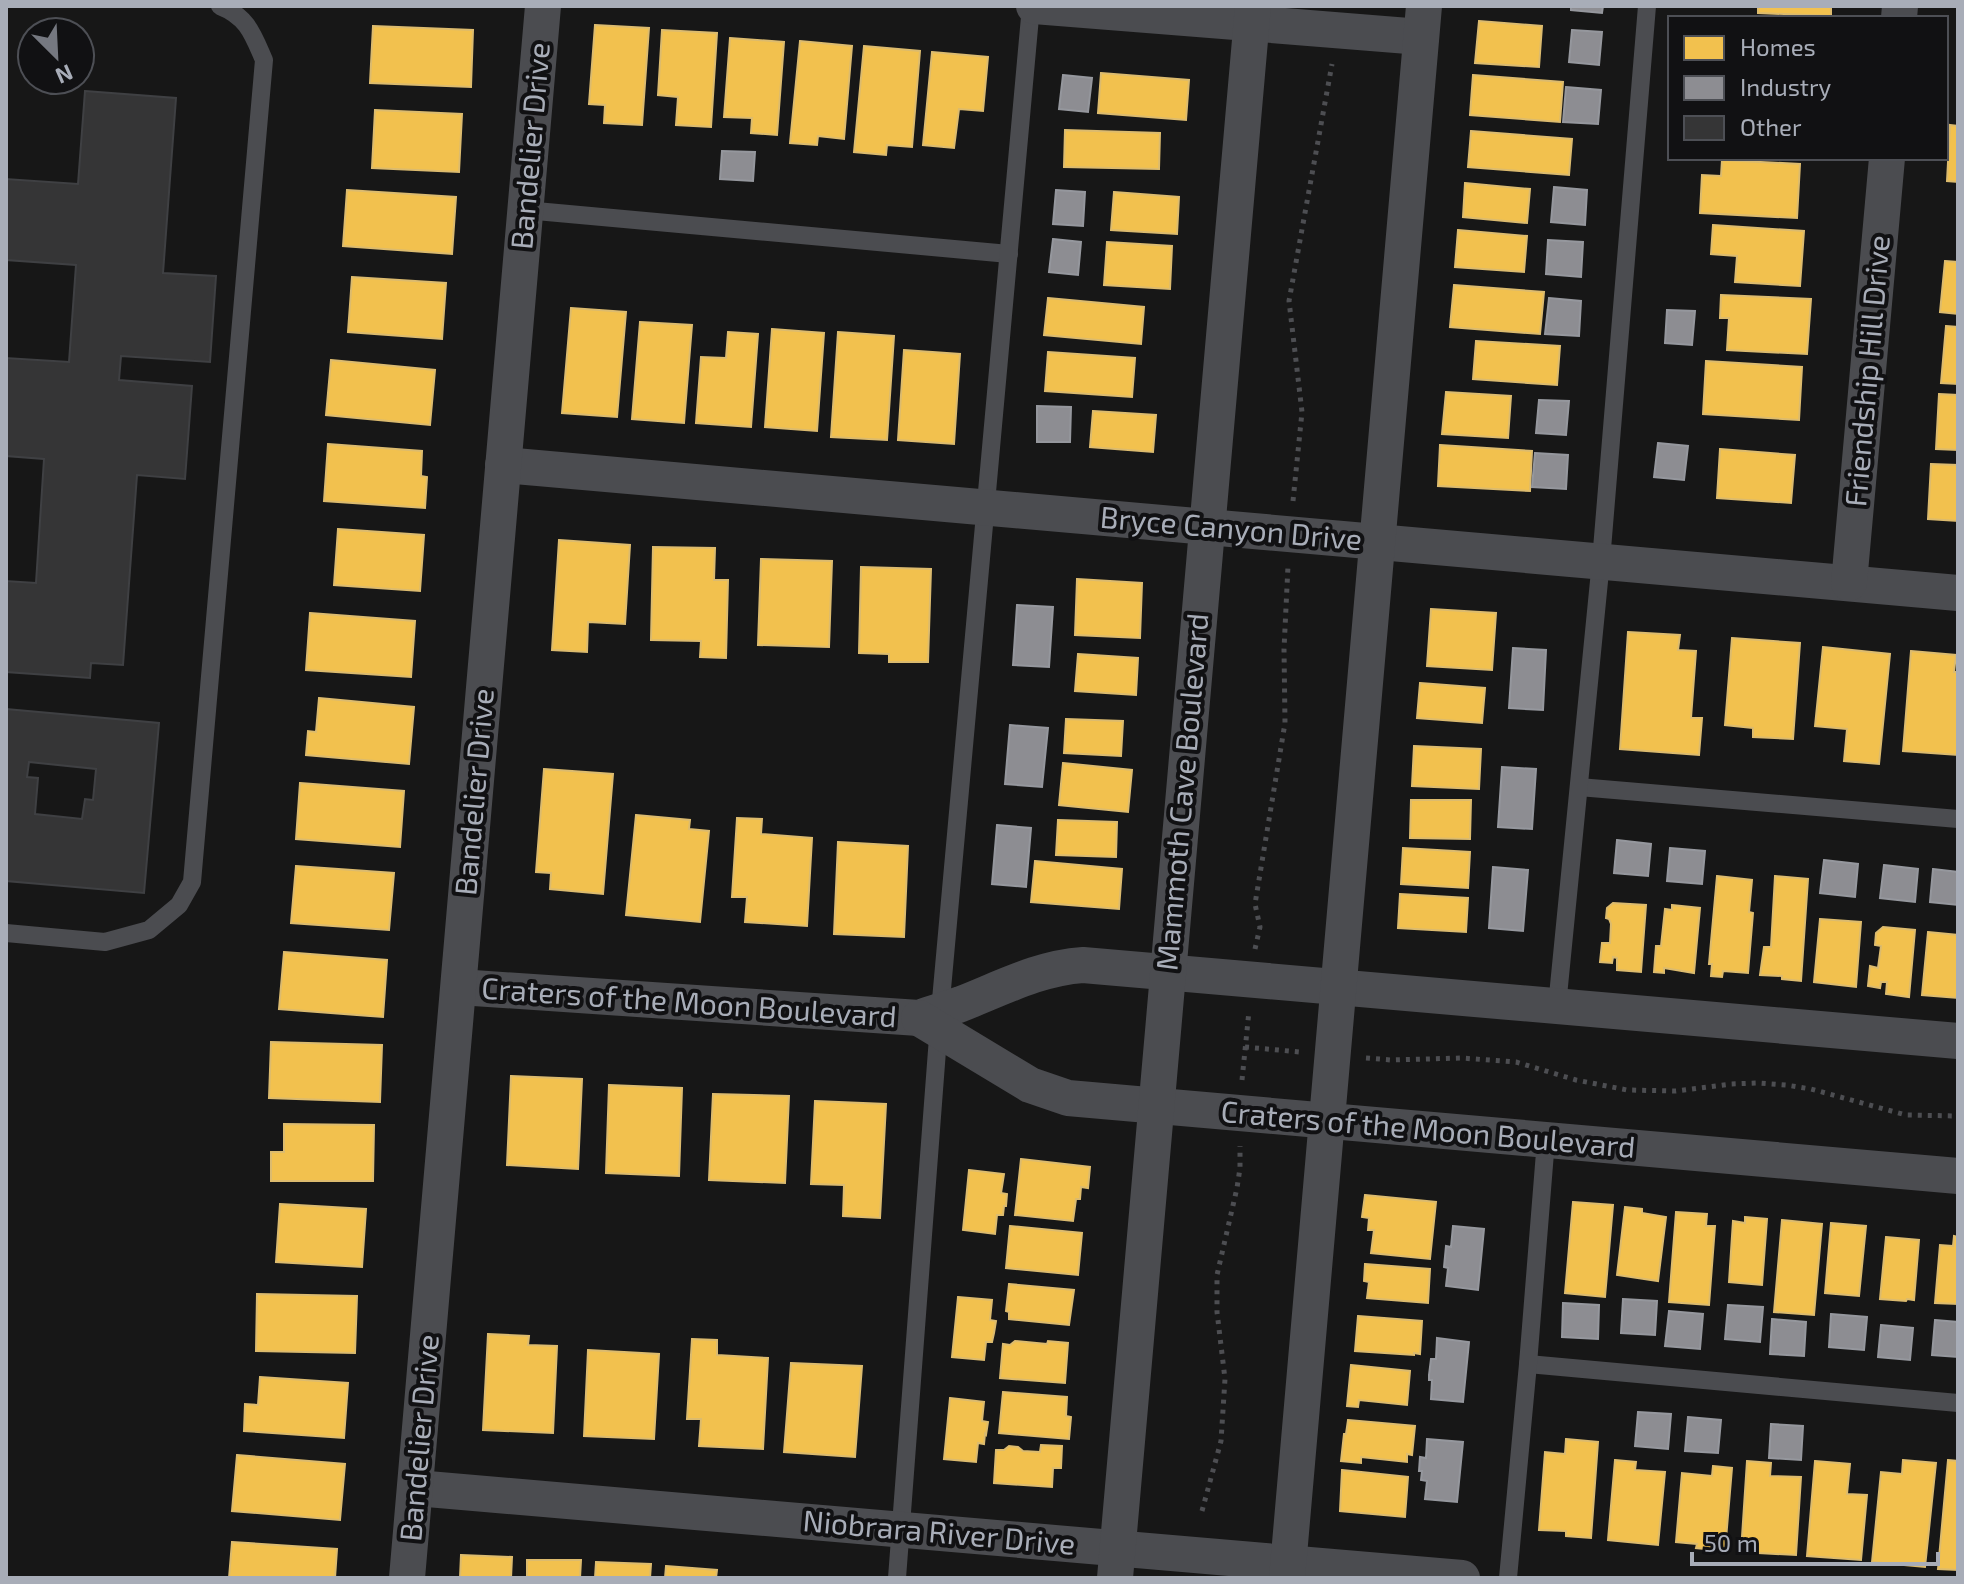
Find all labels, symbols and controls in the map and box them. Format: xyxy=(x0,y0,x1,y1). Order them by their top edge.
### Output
north arrow xyxy=(16,16,96,96)
legend xyxy=(1668,16,1948,160)
text: Homes xyxy=(1740,32,1816,61)
street label: Bandelier Drive xyxy=(502,41,556,251)
text: N xyxy=(52,60,77,90)
text: Industry xyxy=(1740,72,1832,101)
text: Other xyxy=(1740,112,1802,141)
street label: Friendship Hill Drive xyxy=(1836,234,1896,508)
street label: Bryce Canyon Drive xyxy=(1099,498,1364,556)
street label: Mammoth Cave Boulevard xyxy=(1147,612,1215,972)
street label: Bandelier Drive xyxy=(446,687,500,897)
street label: Craters of the Moon Boulevard xyxy=(480,969,898,1033)
street label: Craters of the Moon Boulevard xyxy=(1219,1092,1637,1164)
street label: Bandelier Drive xyxy=(391,1333,445,1543)
street label: Niobrara River Drive xyxy=(801,1501,1077,1561)
scale bar xyxy=(1692,1516,1938,1566)
text: 50 m xyxy=(1704,1528,1758,1557)

